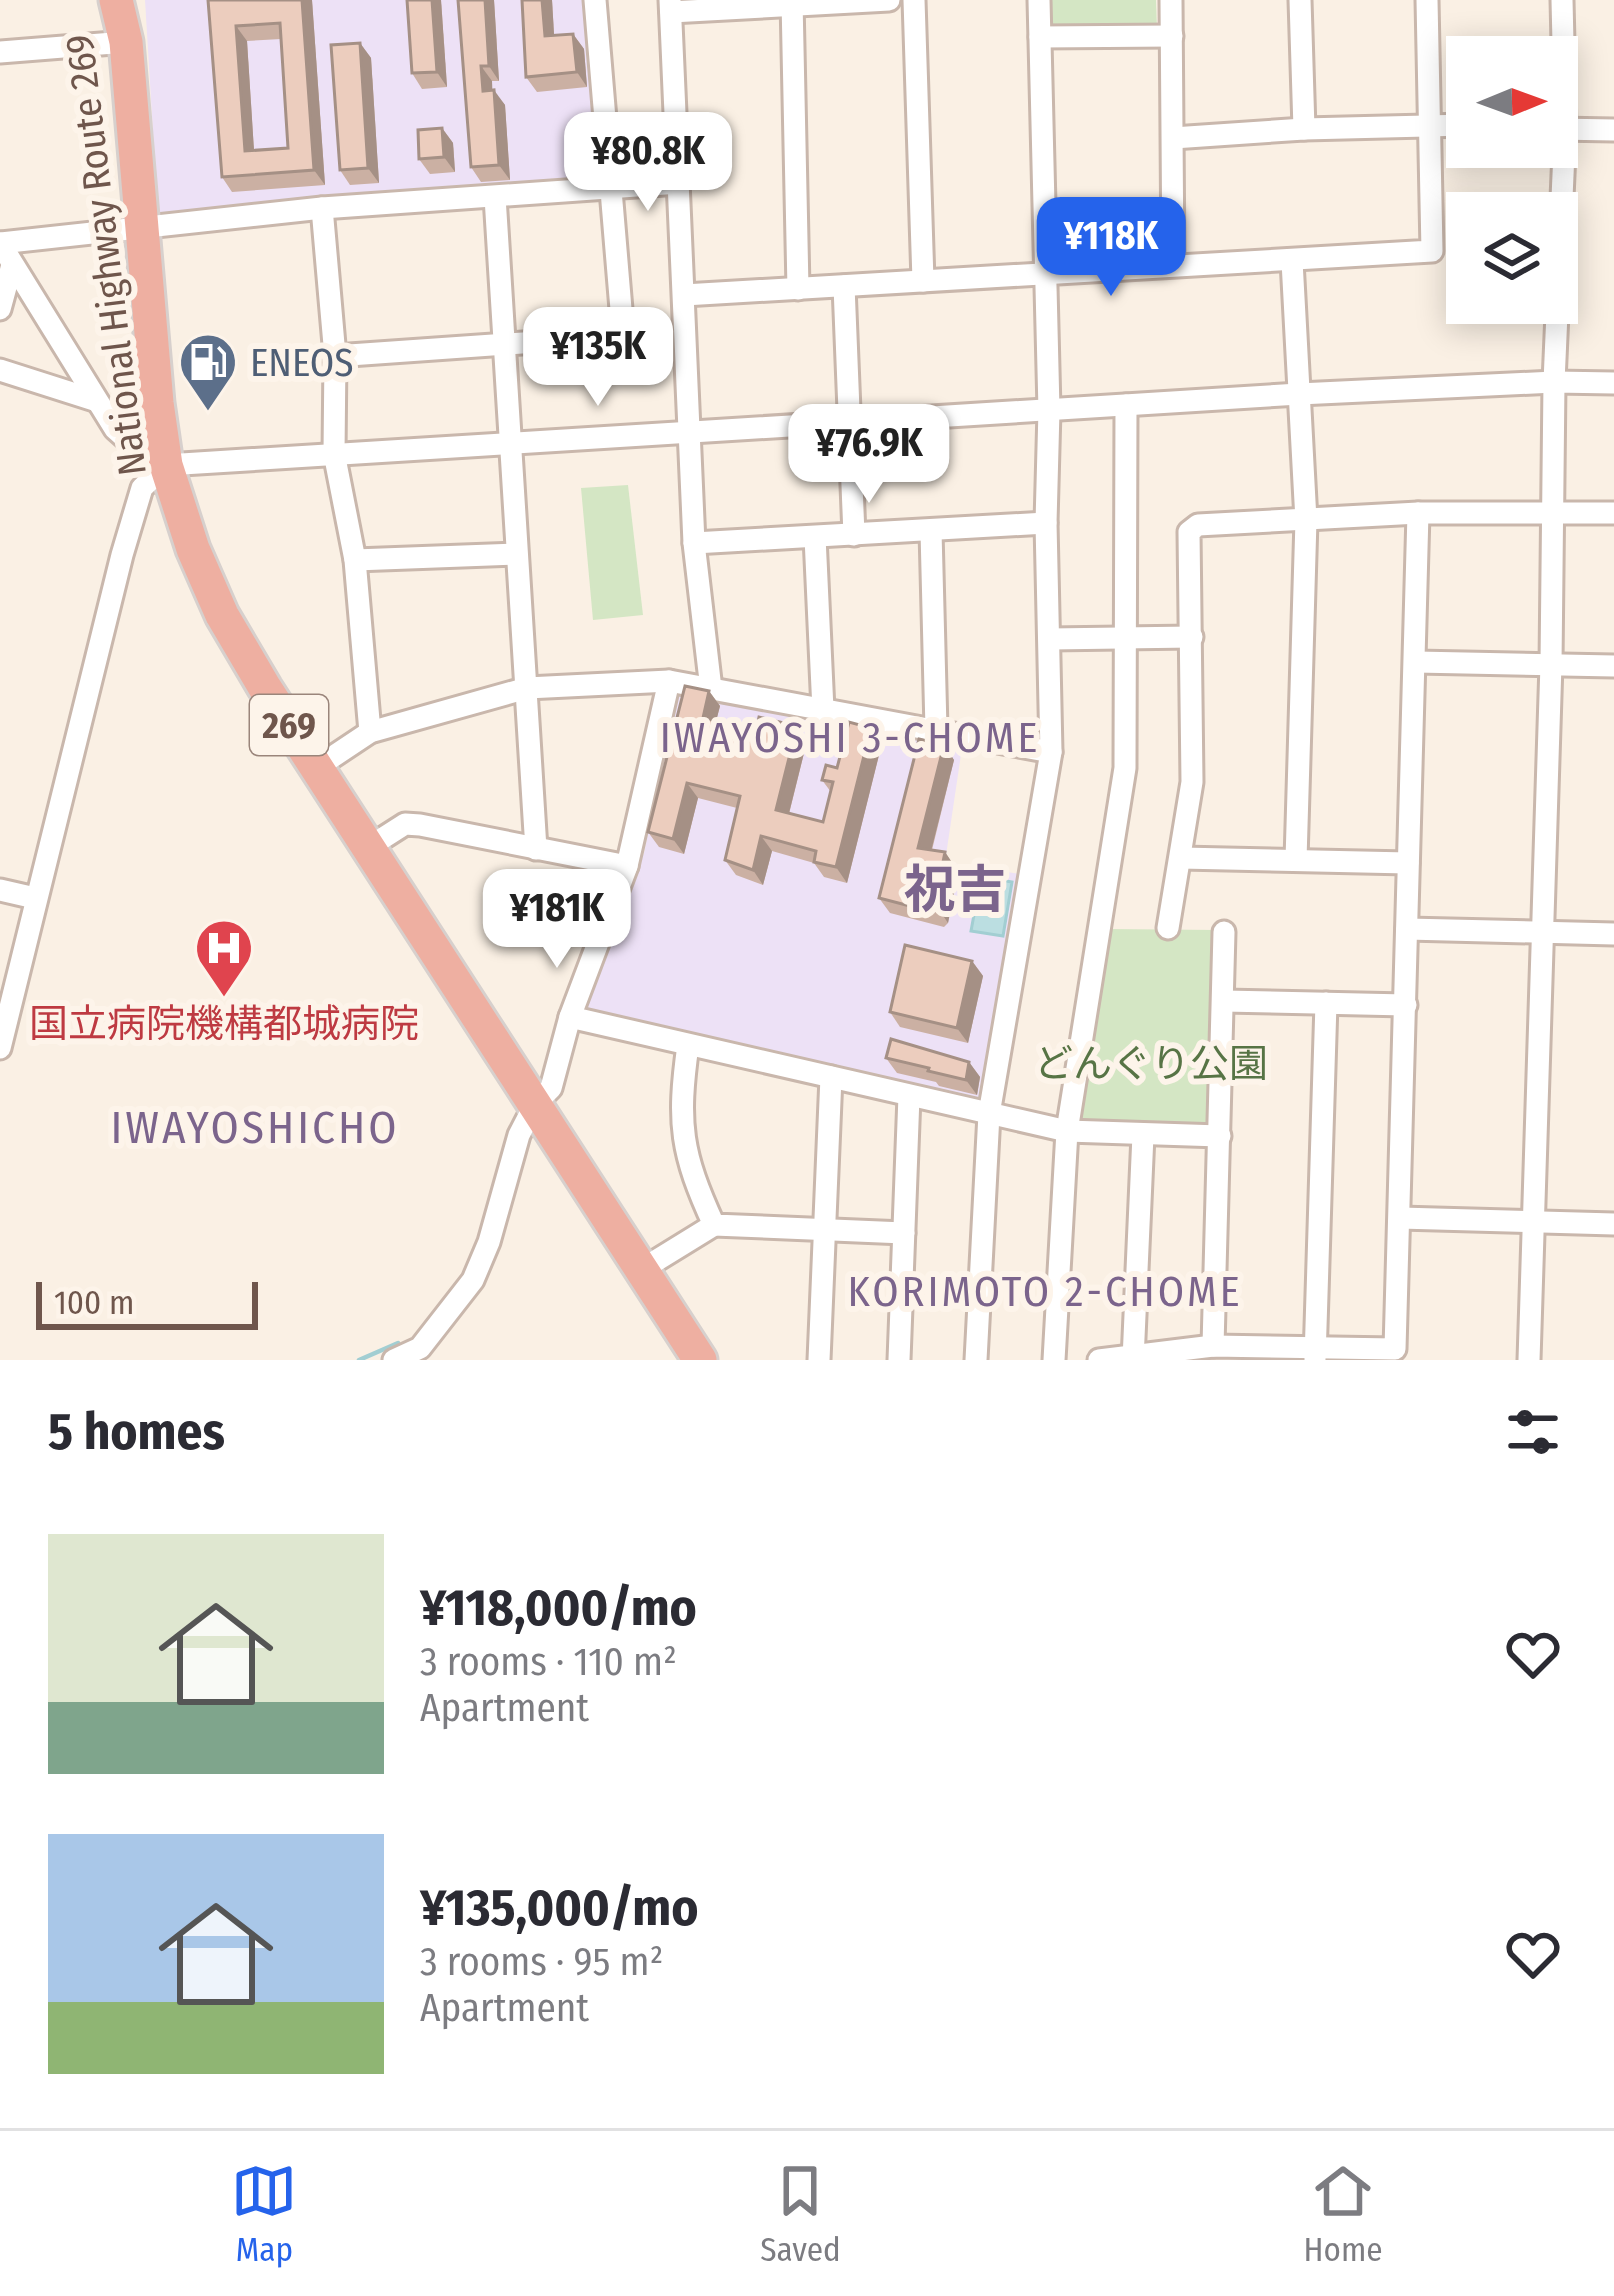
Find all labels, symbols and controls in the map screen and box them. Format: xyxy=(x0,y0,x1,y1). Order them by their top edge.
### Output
street label: National Highway Route 269 xyxy=(56,32,156,478)
north arrow xyxy=(1446,36,1578,168)
map controls xyxy=(1446,36,1578,324)
pin: ¥80.8K xyxy=(550,112,746,214)
text: ¥80.8K xyxy=(591,128,705,174)
button: layers xyxy=(1446,192,1578,324)
pin: ¥118K xyxy=(1027,197,1195,299)
text: ¥118K xyxy=(1064,213,1158,259)
pin: ¥135K xyxy=(514,307,682,409)
text: ¥135K xyxy=(550,323,646,369)
fuel station icon: ENEOS xyxy=(177,331,239,413)
place label: ENEOS xyxy=(250,340,354,386)
pin: ¥76.9K xyxy=(771,404,967,506)
text: ¥76.9K xyxy=(815,420,923,466)
road number: 269 xyxy=(250,695,328,755)
district label: IWAYOSHI 3-CHOME xyxy=(660,713,1040,763)
district label: 祝吉 xyxy=(904,859,1006,921)
pin: ¥181K xyxy=(473,869,641,971)
text: ¥181K xyxy=(510,885,604,931)
hospital icon: 国立病院機構都城病院 xyxy=(193,917,255,999)
place label: 国立病院機構都城病院 xyxy=(29,1001,419,1047)
park label: どんぐり公園 xyxy=(1034,1041,1268,1087)
district label: IWAYOSHICHO xyxy=(110,1101,400,1155)
district label: KORIMOTO 2-CHOME xyxy=(848,1267,1242,1317)
scale bar xyxy=(36,1276,258,1329)
text: 100 m xyxy=(54,1283,134,1323)
icon: filters xyxy=(1500,1399,1566,1465)
text: 5 homes xyxy=(48,1401,225,1463)
text: ¥118,000/mo xyxy=(420,1577,697,1639)
icon: home xyxy=(144,1582,288,1726)
icon: heart xyxy=(1500,1621,1566,1687)
text: 3 rooms · 110 m² xyxy=(420,1639,677,1685)
text: Apartment xyxy=(420,1685,589,1731)
text: ¥135,000/mo xyxy=(420,1877,698,1939)
icon: home xyxy=(144,1882,288,2026)
icon: heart xyxy=(1500,1921,1566,1987)
text: 3 rooms · 95 m² xyxy=(420,1939,663,1985)
text: Apartment xyxy=(420,1985,589,2031)
tab: Map xyxy=(231,2158,297,2270)
tab: Saved xyxy=(760,2158,841,2270)
tab: Home xyxy=(1304,2158,1383,2270)

